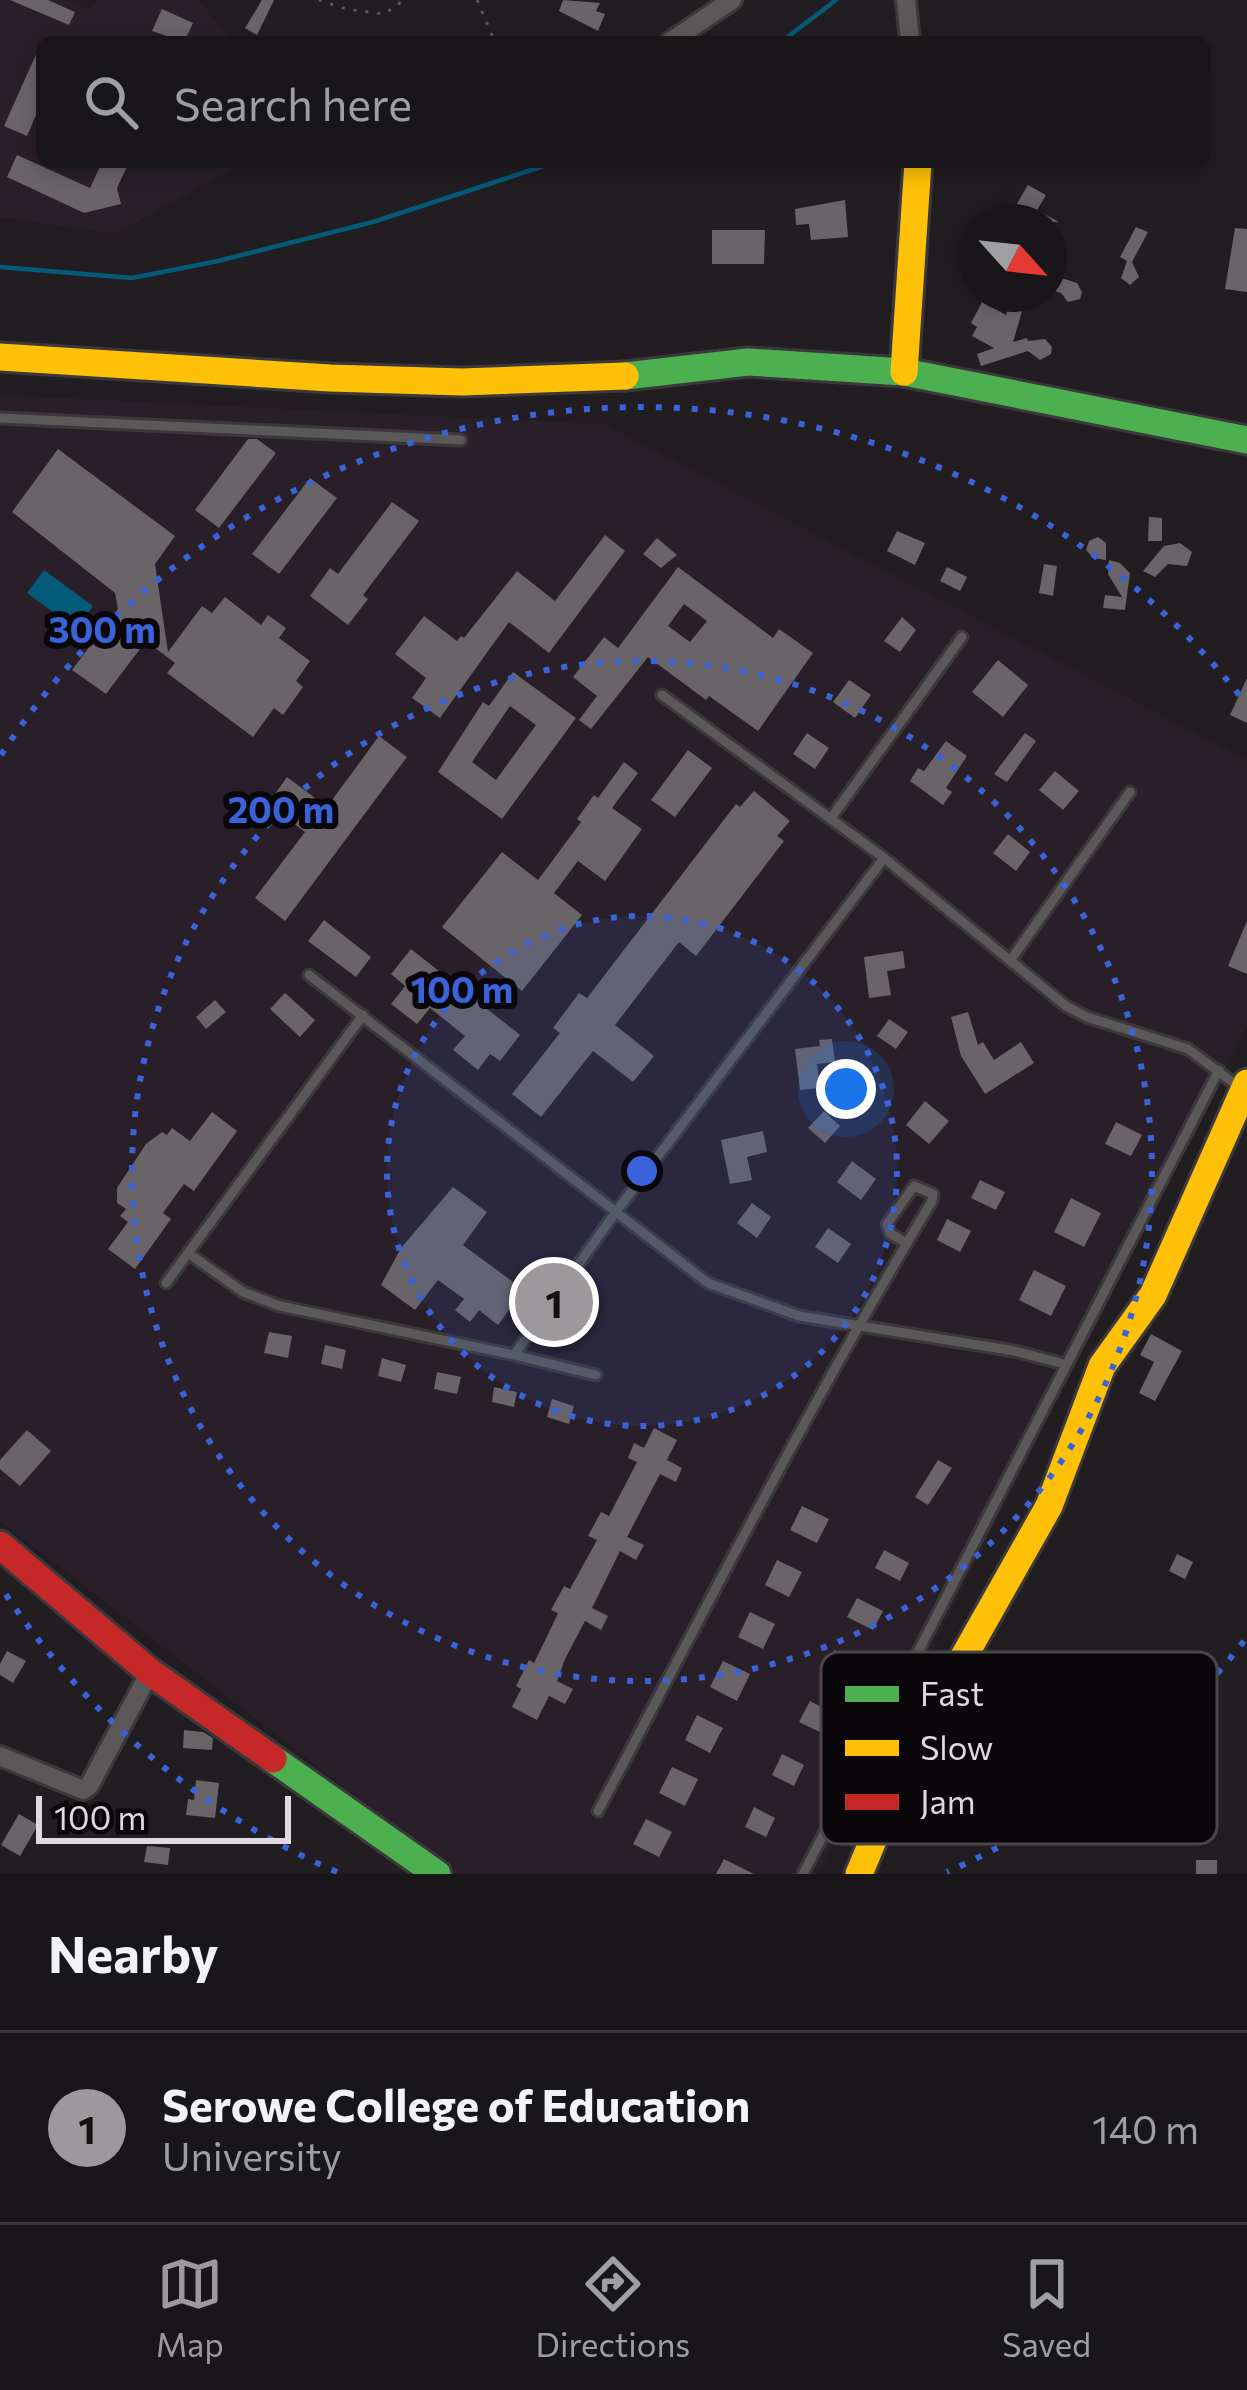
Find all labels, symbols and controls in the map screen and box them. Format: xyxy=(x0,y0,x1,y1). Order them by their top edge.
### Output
search box xyxy=(36,36,1211,168)
icon: search xyxy=(78,69,144,135)
text: Search here xyxy=(174,75,412,130)
north arrow xyxy=(959,204,1067,312)
text: 300 m xyxy=(48,606,156,650)
text: 200 m xyxy=(228,786,334,830)
text: 100 m xyxy=(411,966,513,1010)
your location xyxy=(816,1059,876,1119)
centre of rings xyxy=(621,1150,663,1192)
pin: 1 xyxy=(515,1257,593,1347)
legend xyxy=(821,1652,1217,1844)
text: Fast xyxy=(920,1672,984,1713)
text: Slow xyxy=(920,1726,993,1767)
text: Jam xyxy=(920,1780,976,1821)
scale bar xyxy=(36,1790,291,1843)
text: 100 m xyxy=(54,1796,146,1837)
text: Nearby xyxy=(48,1921,218,1984)
text: Serowe College of Education xyxy=(162,2076,750,2131)
text: 1 xyxy=(78,2104,96,2152)
text: 140 m xyxy=(1092,2104,1199,2152)
text: University xyxy=(162,2131,342,2179)
tab: Map xyxy=(156,2251,224,2364)
tab: Directions xyxy=(536,2251,690,2364)
tab: Saved xyxy=(1002,2251,1091,2364)

